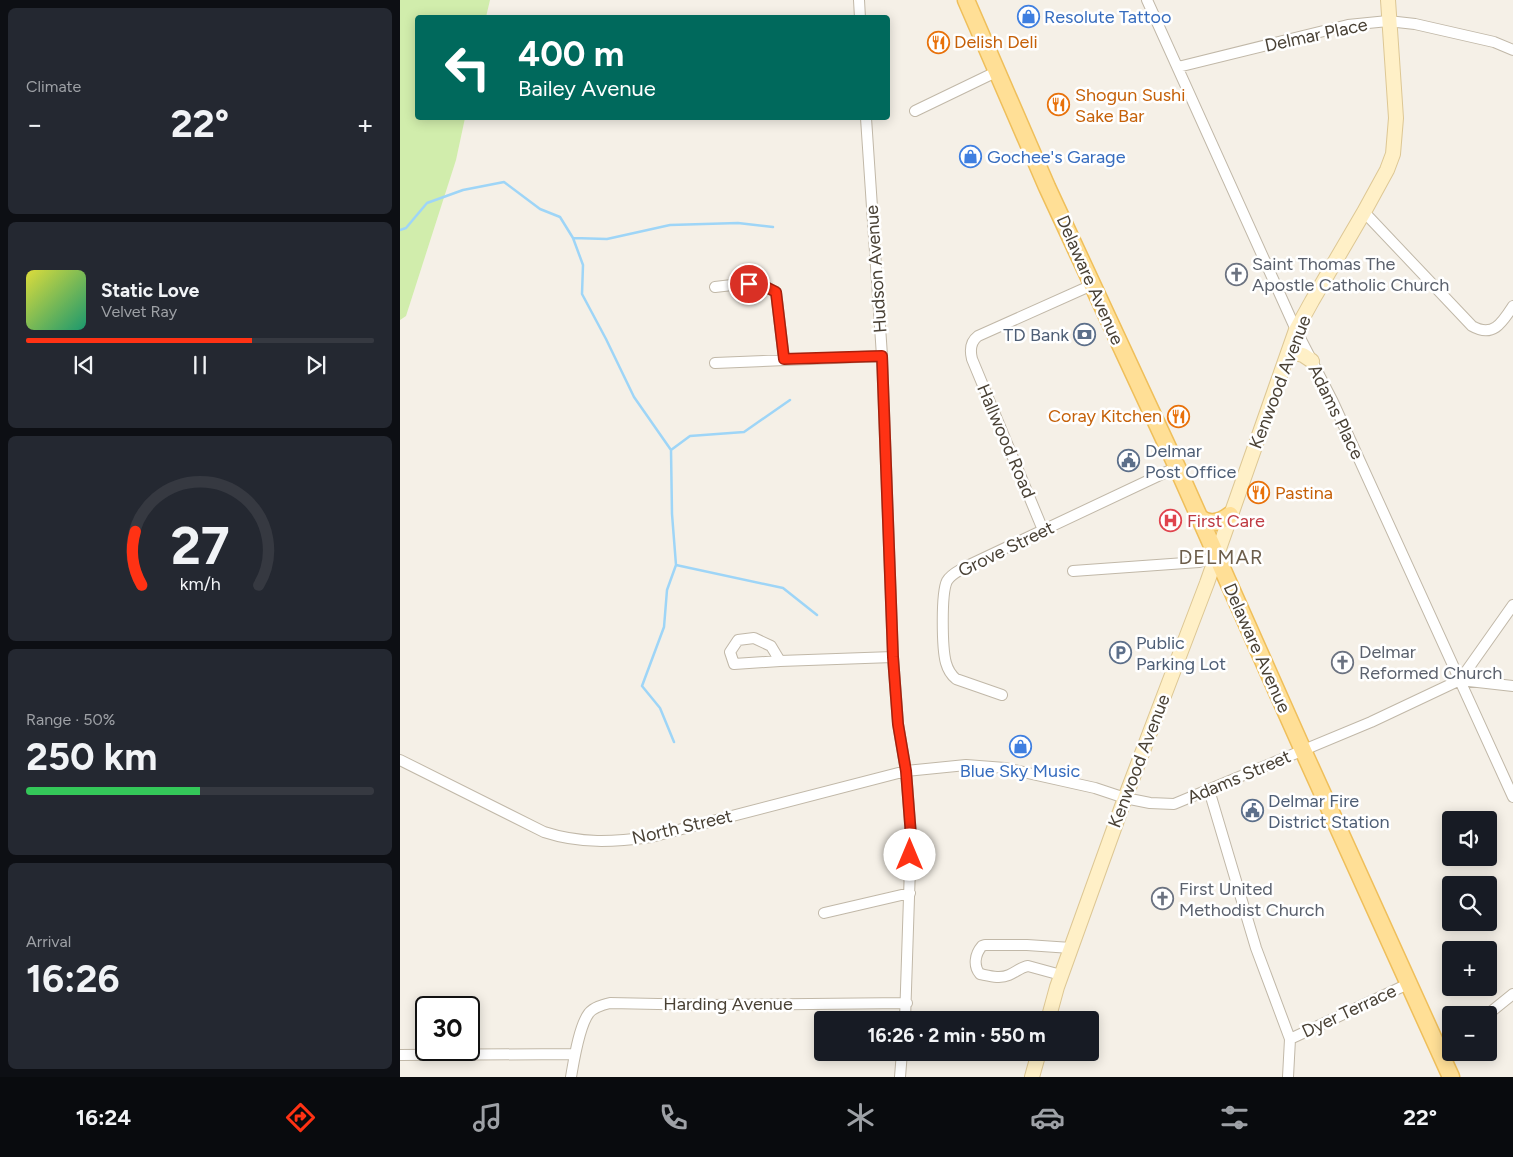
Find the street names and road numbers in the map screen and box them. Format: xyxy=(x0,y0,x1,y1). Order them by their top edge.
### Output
street label: Delmar Place xyxy=(1263,13,1369,57)
street label: Hudson Avenue xyxy=(861,204,891,334)
street label: Delaware Avenue xyxy=(1052,212,1128,348)
street label: Kenwood Avenue xyxy=(1244,312,1316,452)
street label: Adams Place xyxy=(1304,361,1369,463)
street label: Hallwood Road xyxy=(972,381,1040,501)
street label: Grove Street xyxy=(955,516,1058,582)
street label: Delaware Avenue xyxy=(1219,580,1295,716)
street label: Kenwood Avenue xyxy=(1103,691,1175,831)
street label: Adams Street xyxy=(1184,745,1294,809)
street label: North Street xyxy=(630,805,734,849)
street label: Dyer Terrace xyxy=(1298,979,1400,1042)
street label: Harding Avenue xyxy=(663,993,793,1015)

